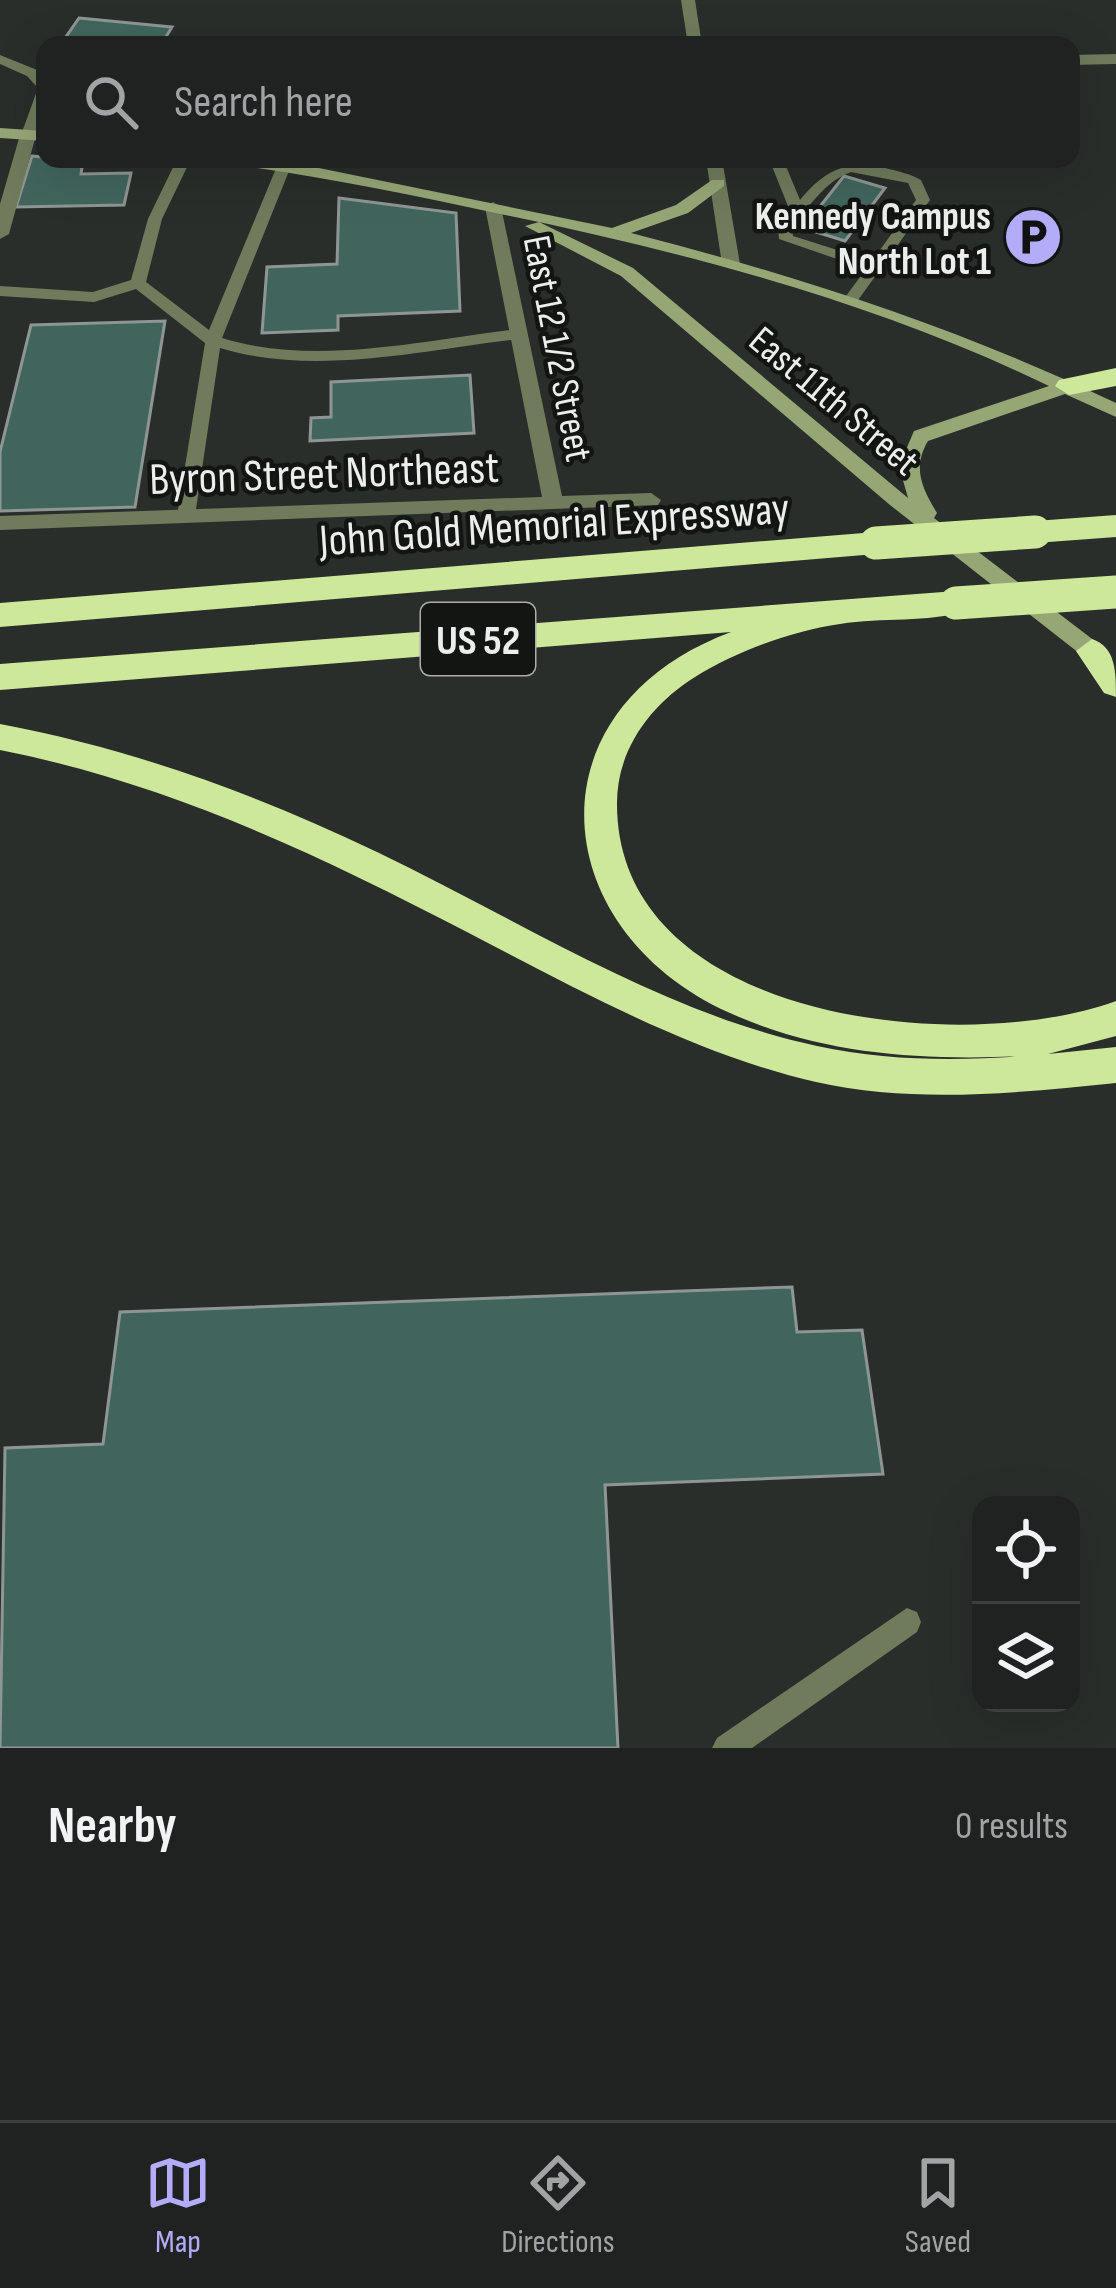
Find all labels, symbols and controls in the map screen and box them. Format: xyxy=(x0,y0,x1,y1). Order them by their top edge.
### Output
search box xyxy=(36,36,1080,168)
icon: search xyxy=(78,69,144,135)
text: Search here xyxy=(174,75,353,130)
place label: Kennedy Campus North Lot 1 xyxy=(755,194,991,286)
parking icon: Kennedy Campus North Lot 1 xyxy=(1002,206,1064,268)
street label: East 12 1/2 Street xyxy=(512,232,601,465)
street label: East 11th Street xyxy=(739,317,928,486)
street label: Byron Street Northeast xyxy=(148,441,500,508)
street label: John Gold Memorial Expressway xyxy=(316,482,791,569)
road number: US 52 xyxy=(421,603,535,675)
map controls xyxy=(972,1496,1080,1712)
button: locate xyxy=(972,1496,1080,1604)
button: layers xyxy=(972,1604,1080,1712)
text: Nearby xyxy=(48,1796,177,1857)
text: 0 results xyxy=(955,1803,1068,1850)
tab: Map xyxy=(145,2150,211,2262)
tab: Directions xyxy=(501,2150,615,2262)
tab: Saved xyxy=(905,2150,971,2262)

